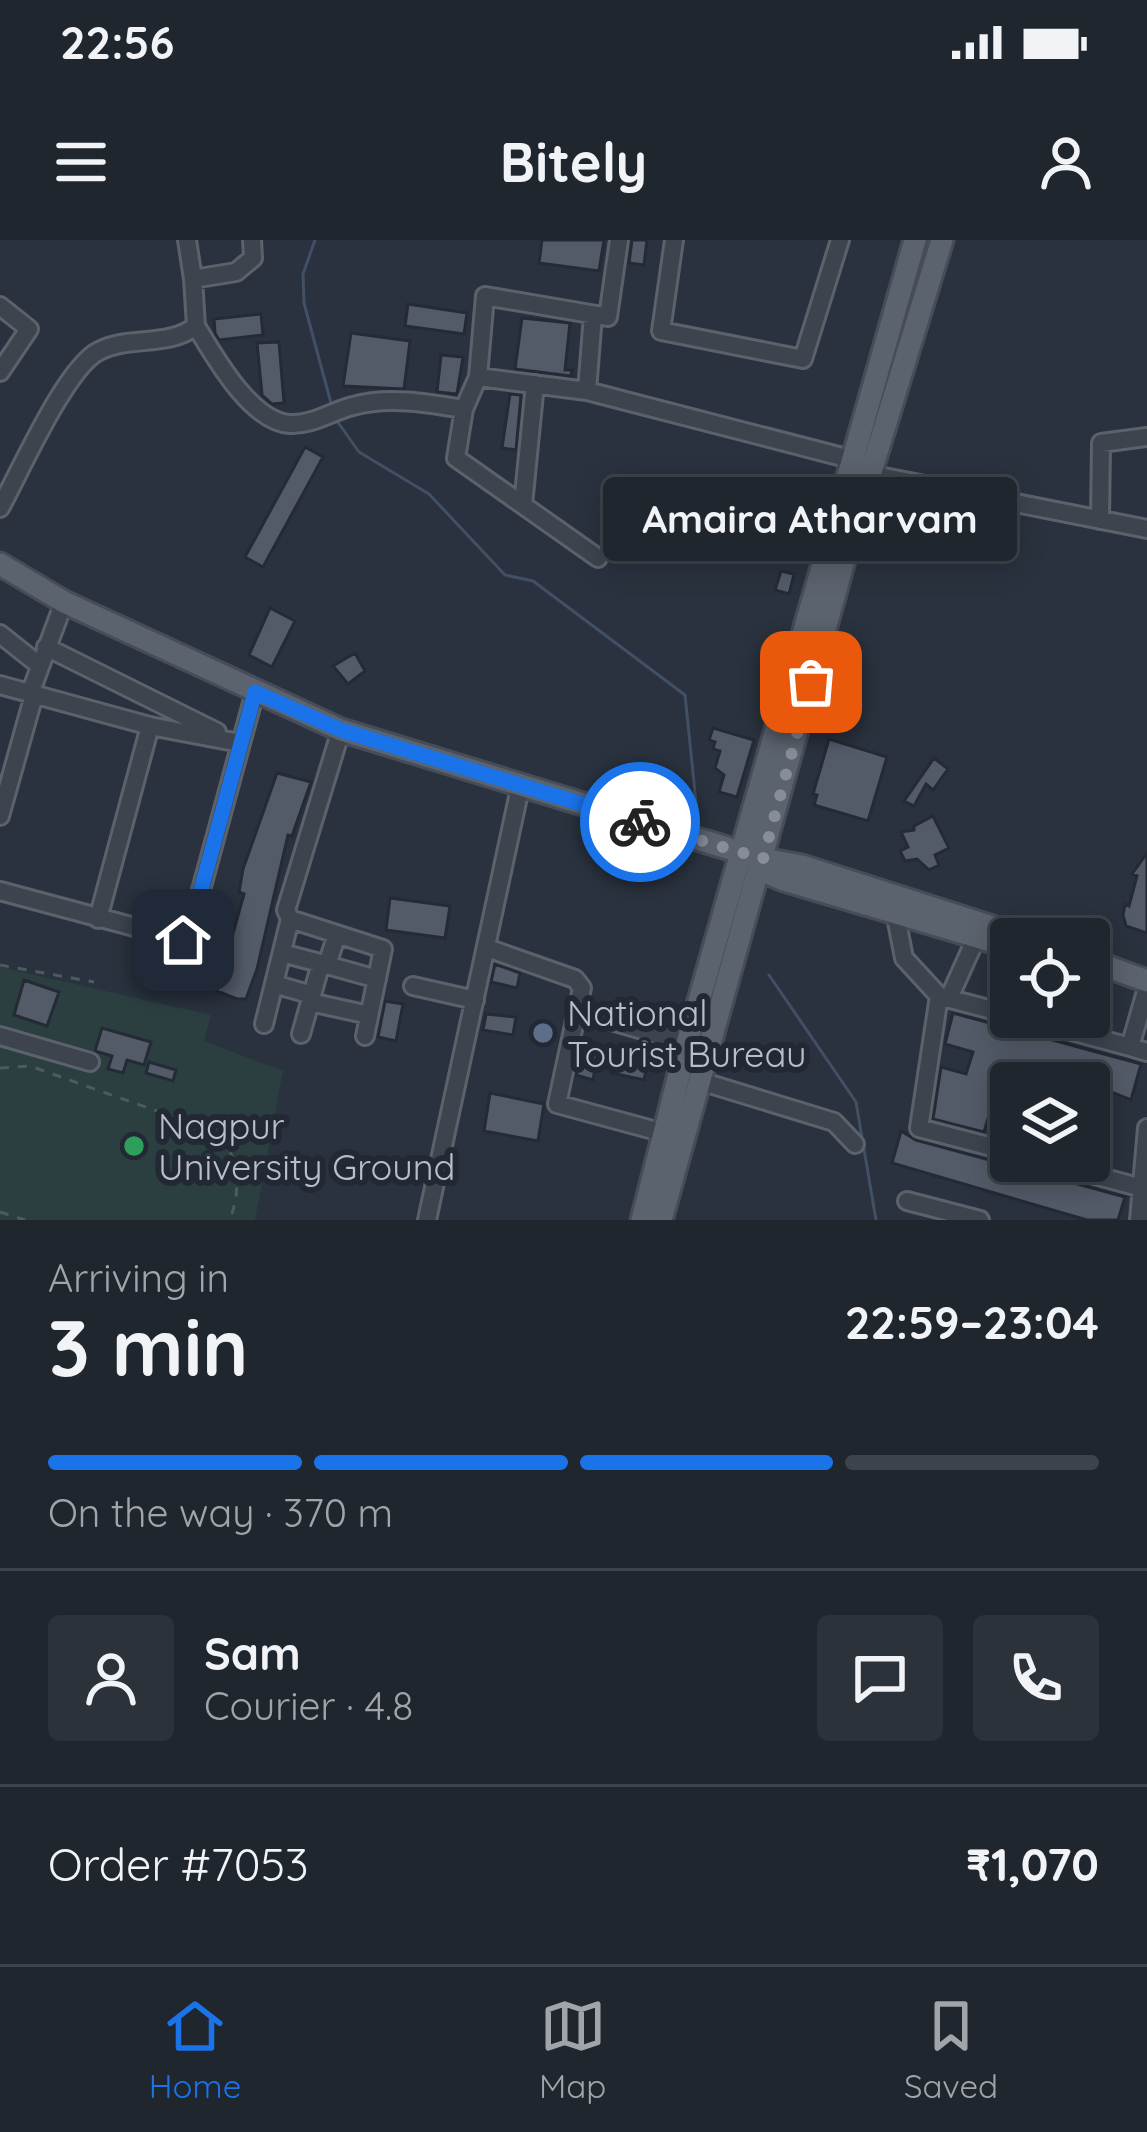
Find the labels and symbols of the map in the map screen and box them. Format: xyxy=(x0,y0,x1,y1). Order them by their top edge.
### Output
callout: Amaira Atharvam xyxy=(604,478,1018,562)
pin xyxy=(760,631,862,733)
courier xyxy=(580,762,700,882)
pin xyxy=(132,889,234,991)
place label: National Tourist Bureau xyxy=(567,990,807,1076)
marker: National Tourist Bureau xyxy=(530,1020,556,1046)
place label: Nagpur University Ground xyxy=(158,1103,455,1189)
marker: Nagpur University Ground xyxy=(121,1133,147,1159)

